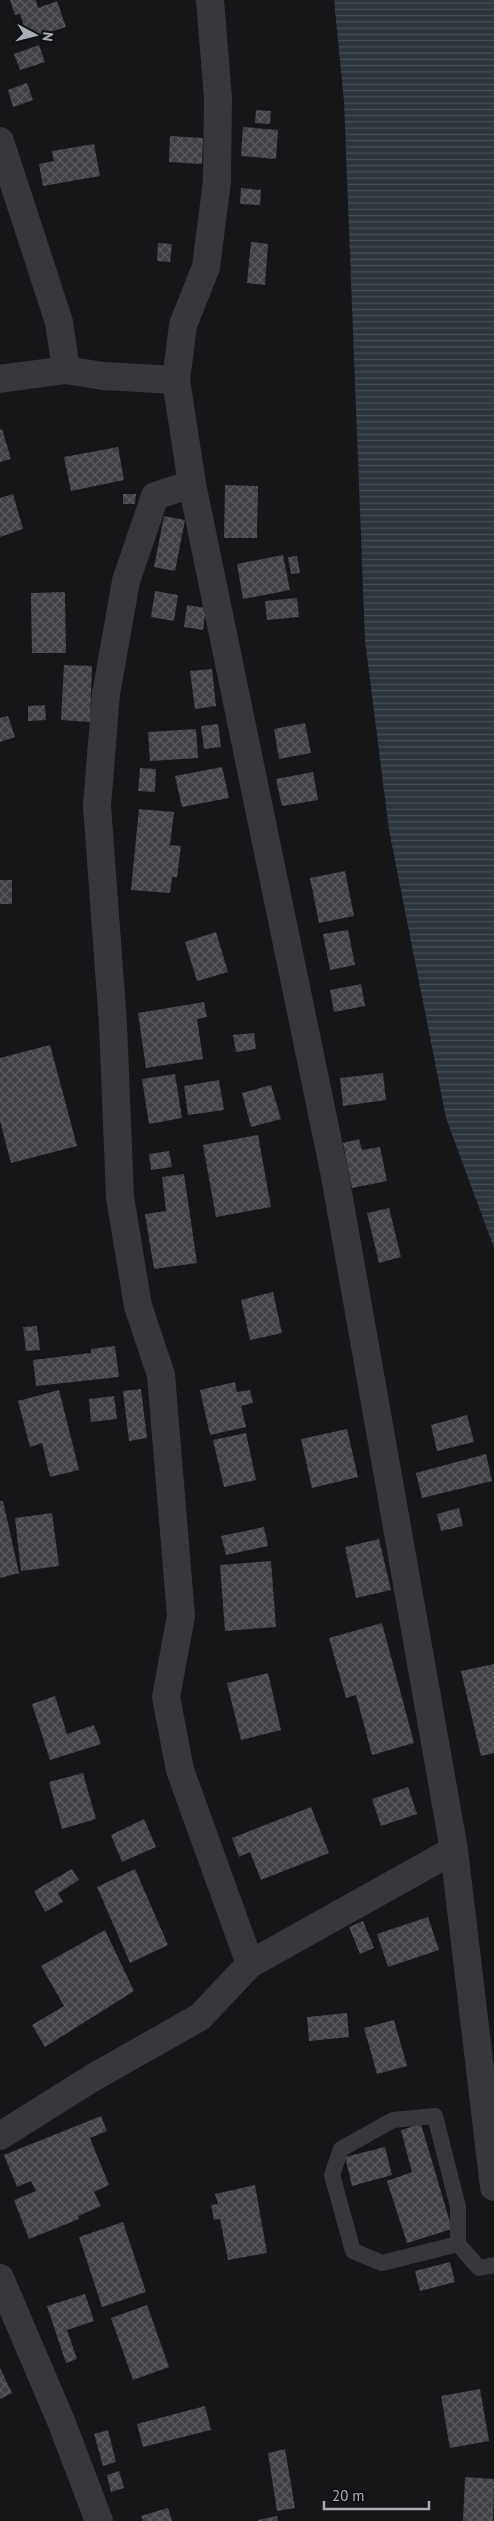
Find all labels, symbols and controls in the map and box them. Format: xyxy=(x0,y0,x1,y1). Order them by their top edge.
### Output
north arrow xyxy=(10,10,60,60)
text: N xyxy=(38,31,57,42)
scale bar xyxy=(324,2478,429,2510)
text: 20 m xyxy=(332,2486,365,2505)

